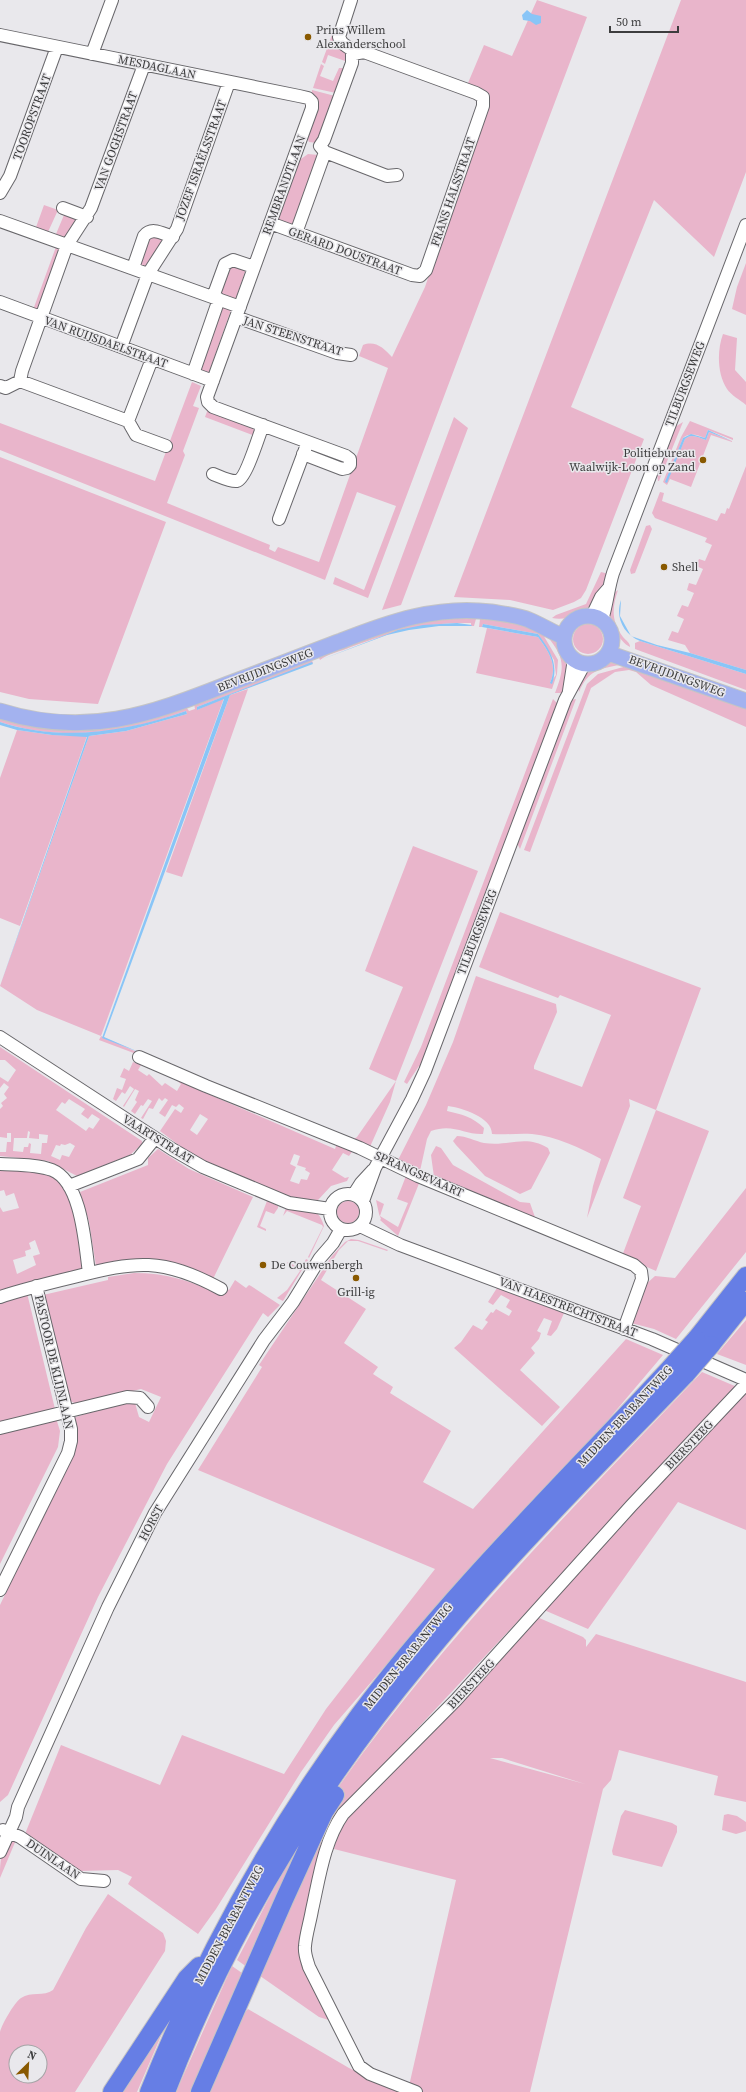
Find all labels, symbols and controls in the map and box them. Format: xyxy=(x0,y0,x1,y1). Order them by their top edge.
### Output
scale bar xyxy=(610,8,678,34)
text: 50 m xyxy=(616,14,642,30)
place label: Prins Willem Alexanderschool xyxy=(316,22,406,52)
marker: Prins Willem Alexanderschool xyxy=(303,32,313,42)
street label: MESDAGLAAN xyxy=(117,51,198,83)
street label: TOOROPSTRAAT xyxy=(9,71,55,162)
street label: VAN GOGHSTRAAT xyxy=(91,89,142,193)
street label: JOZEF ISRAËLSSTRAAT xyxy=(171,97,230,223)
street label: REMBRANDTLAAN xyxy=(259,133,310,237)
street label: FRANS HALSSTRAAT xyxy=(427,135,479,249)
street label: GERARD DOUSTRAAT xyxy=(286,223,405,279)
street label: VAN RUIJSDAELSTRAAT xyxy=(42,312,171,372)
street label: JAN STEENSTRAAT xyxy=(240,312,345,360)
street label: TILBURGSEWEG xyxy=(661,339,709,429)
place label: Politiebureau Waalwijk-Loon op Zand xyxy=(569,445,695,475)
marker: Politiebureau Waalwijk-Loon op Zand xyxy=(698,455,708,465)
place label: Shell xyxy=(672,559,699,575)
marker: Shell xyxy=(659,562,669,572)
street label: BEVRIJDINGSWEG xyxy=(215,644,315,696)
street label: BEVRIJDINGSWEG xyxy=(627,651,727,701)
street label: TILBURGSEWEG xyxy=(453,887,501,977)
street label: VAARTSTRAAT xyxy=(119,1111,197,1168)
street label: SPRANGSEVAART xyxy=(372,1147,467,1201)
place label: De Couwenbergh xyxy=(271,1257,363,1273)
marker: De Couwenbergh xyxy=(258,1260,268,1270)
marker: Grill-ig xyxy=(351,1273,361,1283)
street label: VAN HAESTRECHTSTRAAT xyxy=(497,1273,640,1341)
place label: Grill-ig xyxy=(337,1284,375,1300)
street label: PASTOOR DE KLIJNLAAN xyxy=(31,1293,77,1431)
street label: MIDDEN-BRABANTWEG xyxy=(574,1362,676,1470)
street label: BIERSTEEG xyxy=(661,1417,717,1473)
street label: HORST xyxy=(135,1502,167,1544)
street label: MIDDEN-BRABANTWEG xyxy=(360,1599,456,1713)
street label: BIERSTEEG xyxy=(444,1656,498,1712)
street label: DUINLAAN xyxy=(23,1835,83,1883)
street label: MIDDEN-BRABANTWEG xyxy=(191,1863,267,1987)
north arrow xyxy=(8,2044,48,2084)
text: N xyxy=(25,2047,39,2064)

